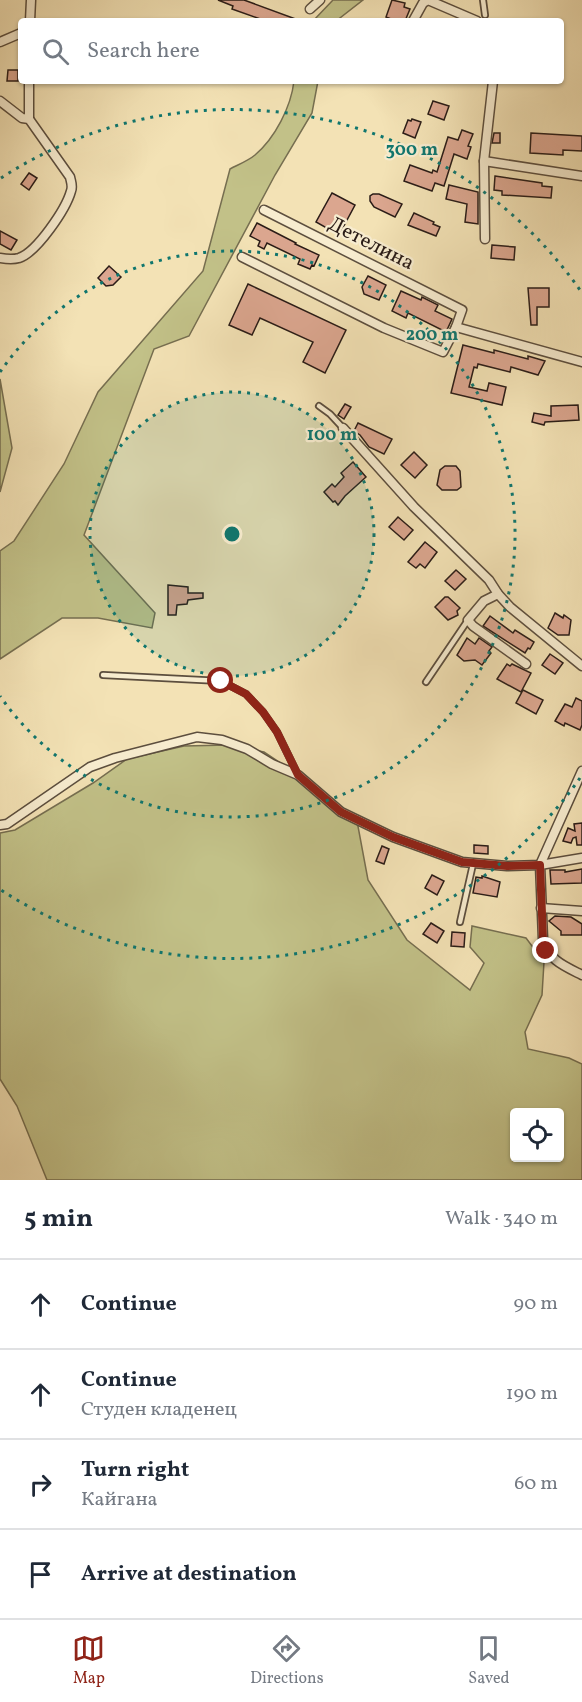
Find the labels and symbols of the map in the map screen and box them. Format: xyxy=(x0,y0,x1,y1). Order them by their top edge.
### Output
text: 300 m xyxy=(386,138,438,163)
street label: Детелина xyxy=(323,210,419,278)
text: 200 m xyxy=(406,323,458,348)
text: 100 m xyxy=(307,423,357,448)
centre of rings xyxy=(222,524,242,544)
route start xyxy=(207,667,233,693)
route end xyxy=(532,937,558,963)

